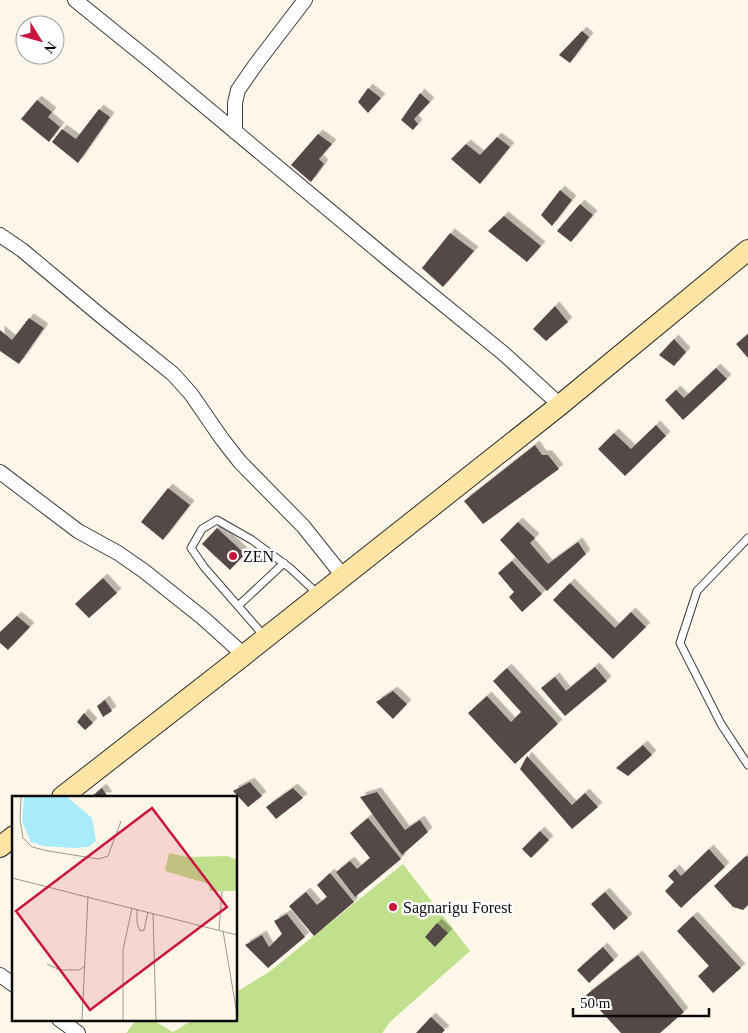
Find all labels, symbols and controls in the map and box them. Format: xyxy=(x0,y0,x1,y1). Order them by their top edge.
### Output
north arrow xyxy=(15,15,65,65)
text: N xyxy=(41,39,59,56)
place label: ZEN xyxy=(243,548,275,565)
marker: ZEN xyxy=(227,550,239,562)
inset map xyxy=(12,796,238,1020)
place label: Sagnarigu Forest xyxy=(403,899,512,917)
marker: Sagnarigu Forest xyxy=(387,901,399,913)
scale bar xyxy=(573,986,709,1018)
text: 50 m xyxy=(580,995,611,1011)

